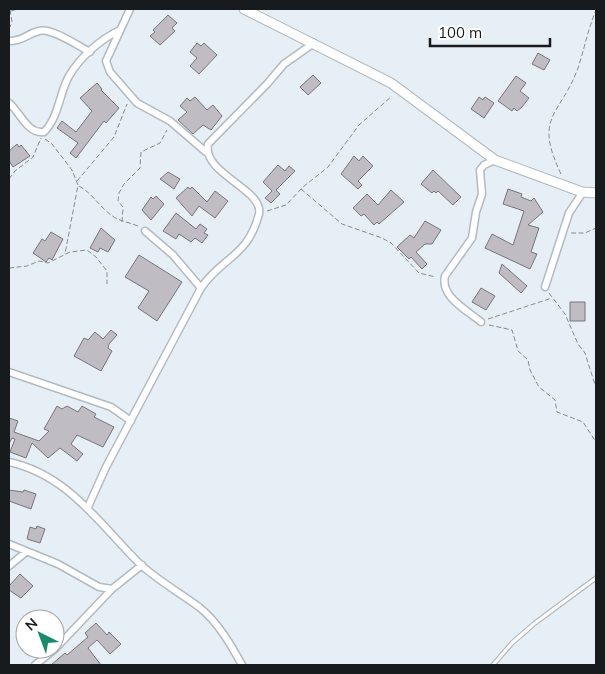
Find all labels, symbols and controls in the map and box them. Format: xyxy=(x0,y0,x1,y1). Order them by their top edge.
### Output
scale bar xyxy=(430,15,550,47)
text: 100 m xyxy=(438,23,482,42)
north arrow xyxy=(15,609,65,659)
text: N xyxy=(21,614,41,635)

